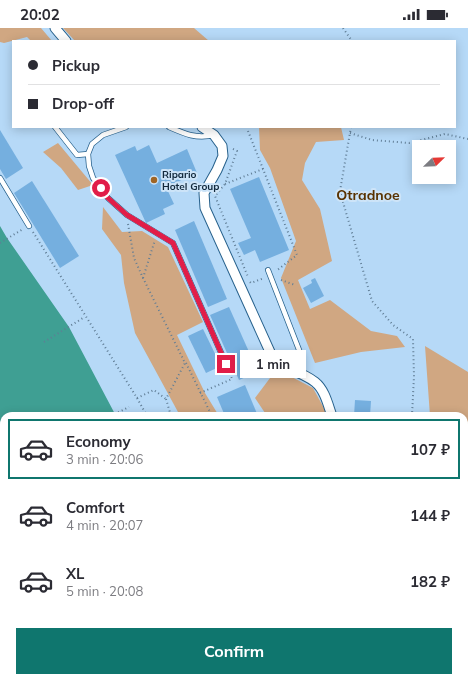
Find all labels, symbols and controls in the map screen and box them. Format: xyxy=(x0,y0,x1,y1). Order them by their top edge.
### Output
text: 20:02 xyxy=(20,5,60,24)
text: Pickup xyxy=(52,56,100,75)
text: Drop-off xyxy=(52,94,114,113)
north arrow xyxy=(412,140,456,184)
map controls xyxy=(412,140,456,184)
place label: Ripario Hotel Group xyxy=(162,168,220,193)
marker: Ripario Hotel Group xyxy=(149,175,159,185)
route start xyxy=(92,179,110,197)
district label: Otradnoe xyxy=(336,186,400,204)
callout: 1 min xyxy=(240,350,306,378)
route end xyxy=(217,355,235,373)
text: 1 min xyxy=(256,356,290,372)
icon: car xyxy=(18,431,54,467)
text: Economy xyxy=(66,432,131,451)
text: 107 ₽ xyxy=(410,440,450,459)
text: 3 min · 20:06 xyxy=(66,451,143,467)
icon: car xyxy=(18,497,54,533)
text: Comfort xyxy=(66,498,124,517)
text: 144 ₽ xyxy=(410,506,450,525)
text: 4 min · 20:07 xyxy=(66,517,143,533)
icon: car xyxy=(18,563,54,599)
text: XL xyxy=(66,564,84,583)
text: 182 ₽ xyxy=(410,572,450,591)
text: 5 min · 20:08 xyxy=(66,583,143,599)
button: Confirm xyxy=(16,628,452,674)

